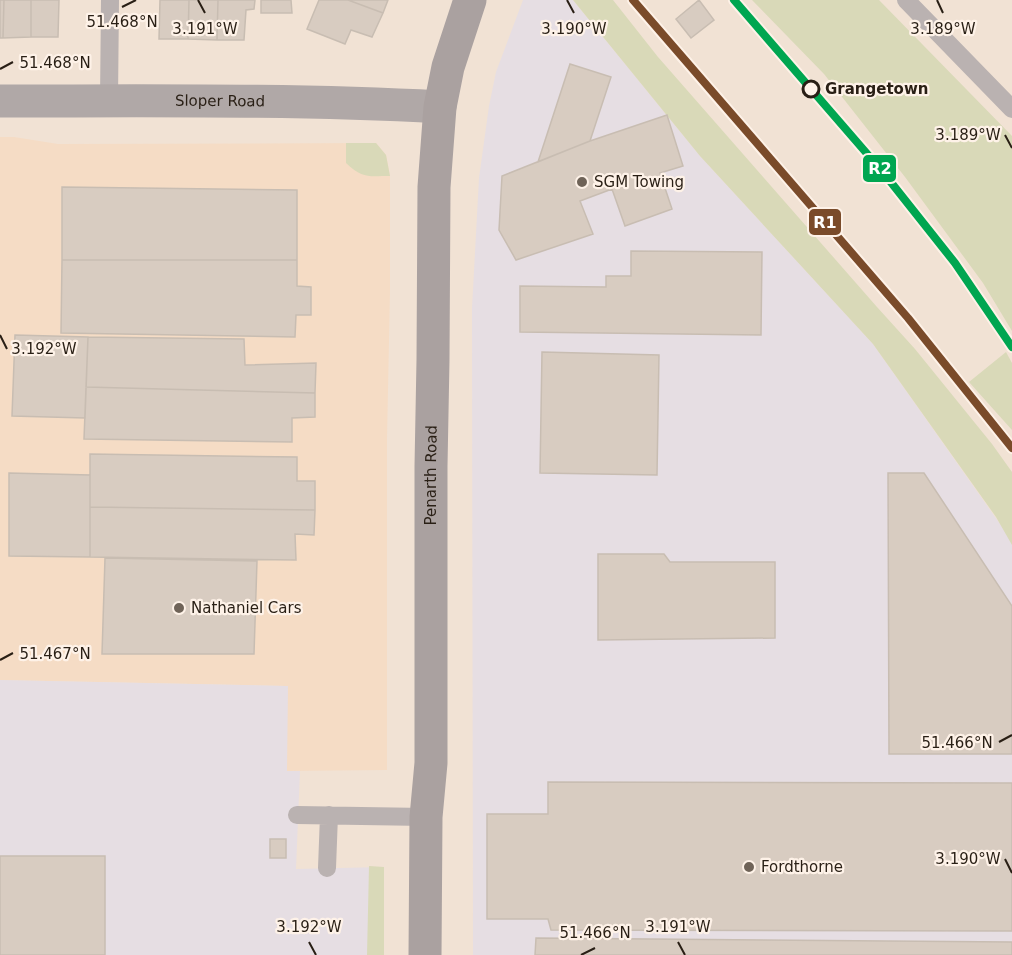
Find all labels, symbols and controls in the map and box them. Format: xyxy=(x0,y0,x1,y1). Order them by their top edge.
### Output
text: 51.468°N xyxy=(86,13,158,31)
text: 3.191°W xyxy=(172,20,238,38)
text: 3.190°W xyxy=(541,20,607,38)
text: 3.189°W xyxy=(910,20,976,38)
text: 51.468°N xyxy=(19,54,91,72)
marker: Grangetown xyxy=(802,80,820,98)
place label: Grangetown xyxy=(825,80,928,98)
street label: Sloper Road xyxy=(175,92,265,110)
text: 3.189°W xyxy=(935,126,1001,144)
line badge: R2 xyxy=(862,154,897,183)
text: R2 xyxy=(868,159,892,178)
place label: SGM Towing xyxy=(594,173,684,191)
marker: SGM Towing xyxy=(575,175,589,189)
line badge: R1 xyxy=(808,208,842,236)
text: R1 xyxy=(813,213,837,232)
text: 3.192°W xyxy=(11,340,77,358)
street label: Penarth Road xyxy=(422,425,441,525)
place label: Nathaniel Cars xyxy=(191,599,302,617)
marker: Nathaniel Cars xyxy=(172,601,186,615)
text: 51.467°N xyxy=(19,645,91,663)
text: 51.466°N xyxy=(921,734,993,752)
text: 3.190°W xyxy=(935,850,1001,868)
place label: Fordthorne xyxy=(761,858,843,876)
marker: Fordthorne xyxy=(742,860,756,874)
text: 3.192°W xyxy=(276,918,342,936)
text: 3.191°W xyxy=(645,918,711,936)
text: 51.466°N xyxy=(559,924,631,942)

